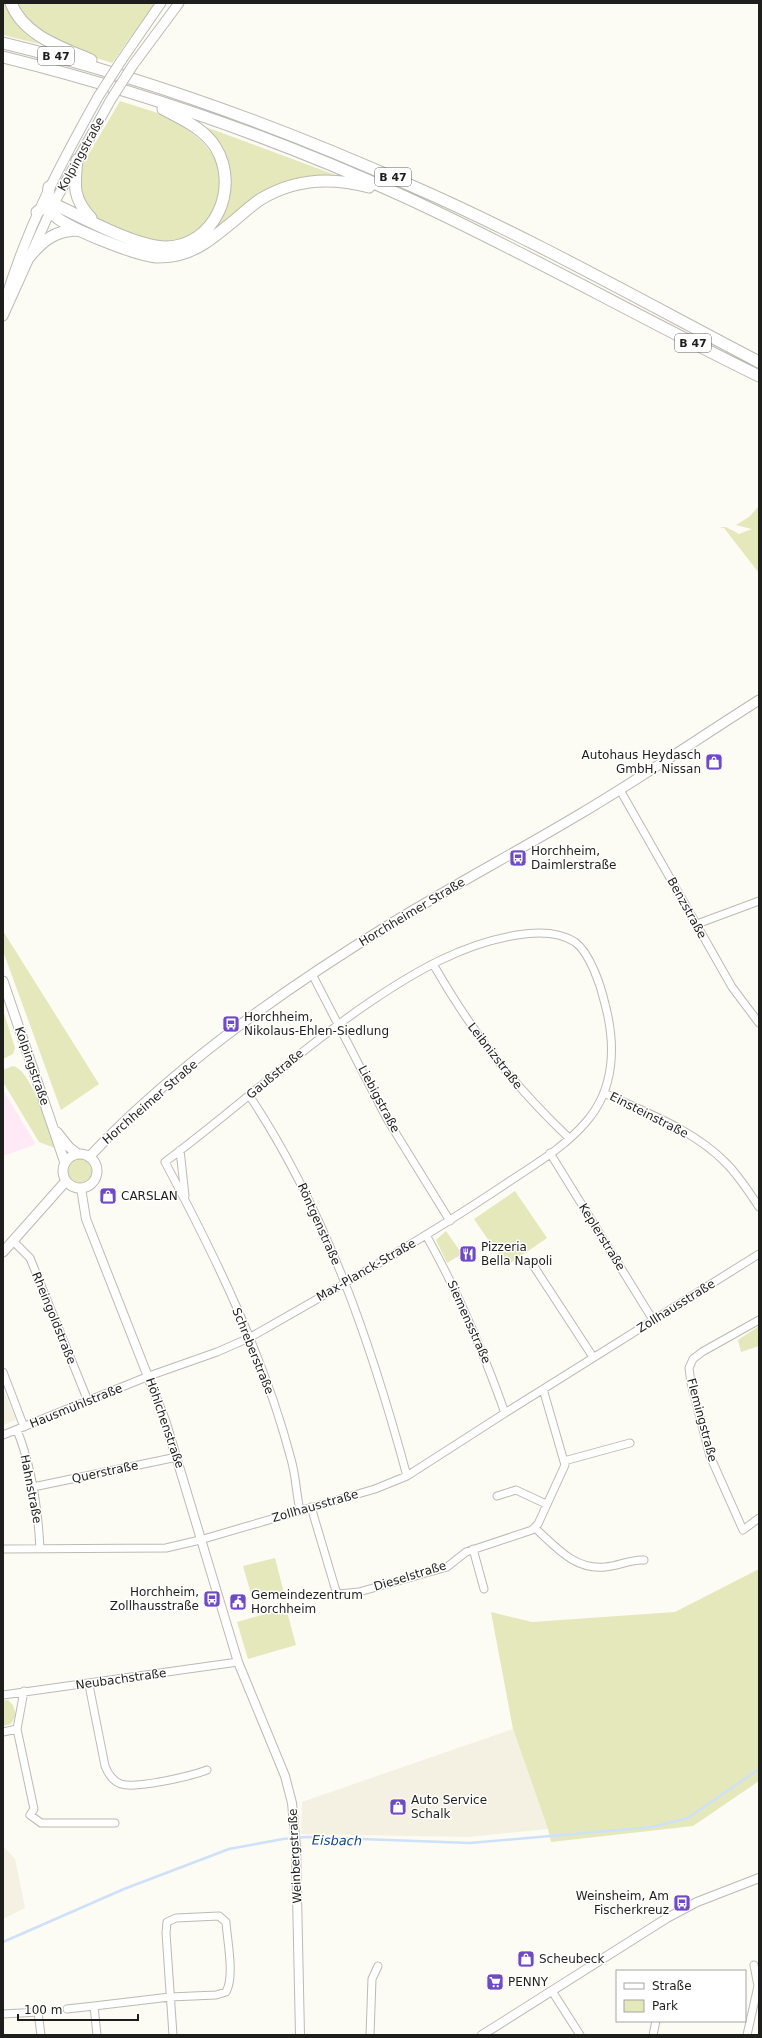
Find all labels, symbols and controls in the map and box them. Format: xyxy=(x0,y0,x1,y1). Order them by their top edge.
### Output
road number: B 47 xyxy=(38,47,74,65)
street label: Kolpingstraße xyxy=(55,115,107,193)
road number: B 47 xyxy=(375,168,411,186)
road number: B 47 xyxy=(675,334,711,352)
place label: Autohaus Heydasch GmbH, Nissan xyxy=(582,748,701,776)
shop icon: Autohaus Heydasch GmbH, Nissan xyxy=(704,752,724,772)
place label: Horchheim, Daimlerstraße xyxy=(531,844,616,872)
bus stop icon: Horchheim, Daimlerstraße xyxy=(508,848,528,868)
street label: Horchheimer Straße xyxy=(357,875,467,949)
street label: Benzstraße xyxy=(664,875,710,941)
place label: Horchheim, Nikolaus-Ehlen-Siedlung xyxy=(244,1010,389,1038)
bus stop icon: Horchheim, Nikolaus-Ehlen-Siedlung xyxy=(221,1014,241,1034)
street label: Leibnizstraße xyxy=(465,1020,525,1092)
street label: Kolpingstraße xyxy=(12,1025,52,1107)
street label: Gaußstraße xyxy=(244,1046,306,1102)
street label: Horchheimer Straße xyxy=(100,1057,200,1147)
street label: Liebigstraße xyxy=(355,1063,403,1135)
street label: Einsteinstraße xyxy=(608,1089,690,1141)
street label: Röntgenstraße xyxy=(295,1181,343,1267)
shop icon: CARSLAN xyxy=(98,1186,118,1206)
place label: CARSLAN xyxy=(121,1189,178,1203)
street label: Keplerstraße xyxy=(576,1201,628,1273)
street label: Max-Planck-Straße xyxy=(314,1236,418,1304)
place label: Pizzeria Bella Napoli xyxy=(481,1240,552,1268)
restaurant icon: Pizzeria Bella Napoli xyxy=(458,1244,478,1264)
street label: Rheingoldstraße xyxy=(29,1270,79,1366)
street label: Zollhausstraße xyxy=(634,1276,718,1336)
street label: Siemensstraße xyxy=(444,1278,494,1366)
street label: Schreberstraße xyxy=(229,1306,277,1396)
street label: Höhlchenstraße xyxy=(143,1376,187,1470)
street label: Flemingstraße xyxy=(684,1377,720,1463)
street label: Hausmühlstraße xyxy=(28,1381,124,1431)
street label: Hahnstraße xyxy=(17,1453,45,1525)
street label: Querstraße xyxy=(71,1458,139,1486)
street label: Zollhausstraße xyxy=(270,1487,360,1525)
street label: Dieselstraße xyxy=(372,1558,448,1594)
place label: Horchheim, Zollhausstraße xyxy=(110,1585,199,1613)
place label: Gemeindezentrum Horchheim xyxy=(251,1588,363,1616)
bus stop icon: Horchheim, Zollhausstraße xyxy=(202,1589,222,1609)
public building icon: Gemeindezentrum Horchheim xyxy=(228,1592,248,1612)
street label: Neubachstraße xyxy=(75,1666,167,1692)
place label: Auto Service Schalk xyxy=(411,1793,487,1821)
shop icon: Auto Service Schalk xyxy=(388,1797,408,1817)
street label: Weinbergstraße xyxy=(286,1808,304,1904)
water label: Eisbach xyxy=(312,1833,362,1848)
place label: Weinsheim, Am Fischerkreuz xyxy=(576,1889,669,1917)
bus stop icon: Weinsheim, Am Fischerkreuz xyxy=(672,1893,692,1913)
shop icon: Scheubeck xyxy=(516,1949,536,1969)
place label: Scheubeck xyxy=(539,1952,604,1966)
legend xyxy=(616,1970,746,2022)
supermarket icon: PENNY xyxy=(485,1972,505,1992)
place label: PENNY xyxy=(508,1975,549,1989)
text: Straße xyxy=(652,1979,692,1993)
scale bar xyxy=(18,1996,138,2022)
text: Park xyxy=(652,1999,678,2013)
text: 100 m xyxy=(24,2003,62,2017)

